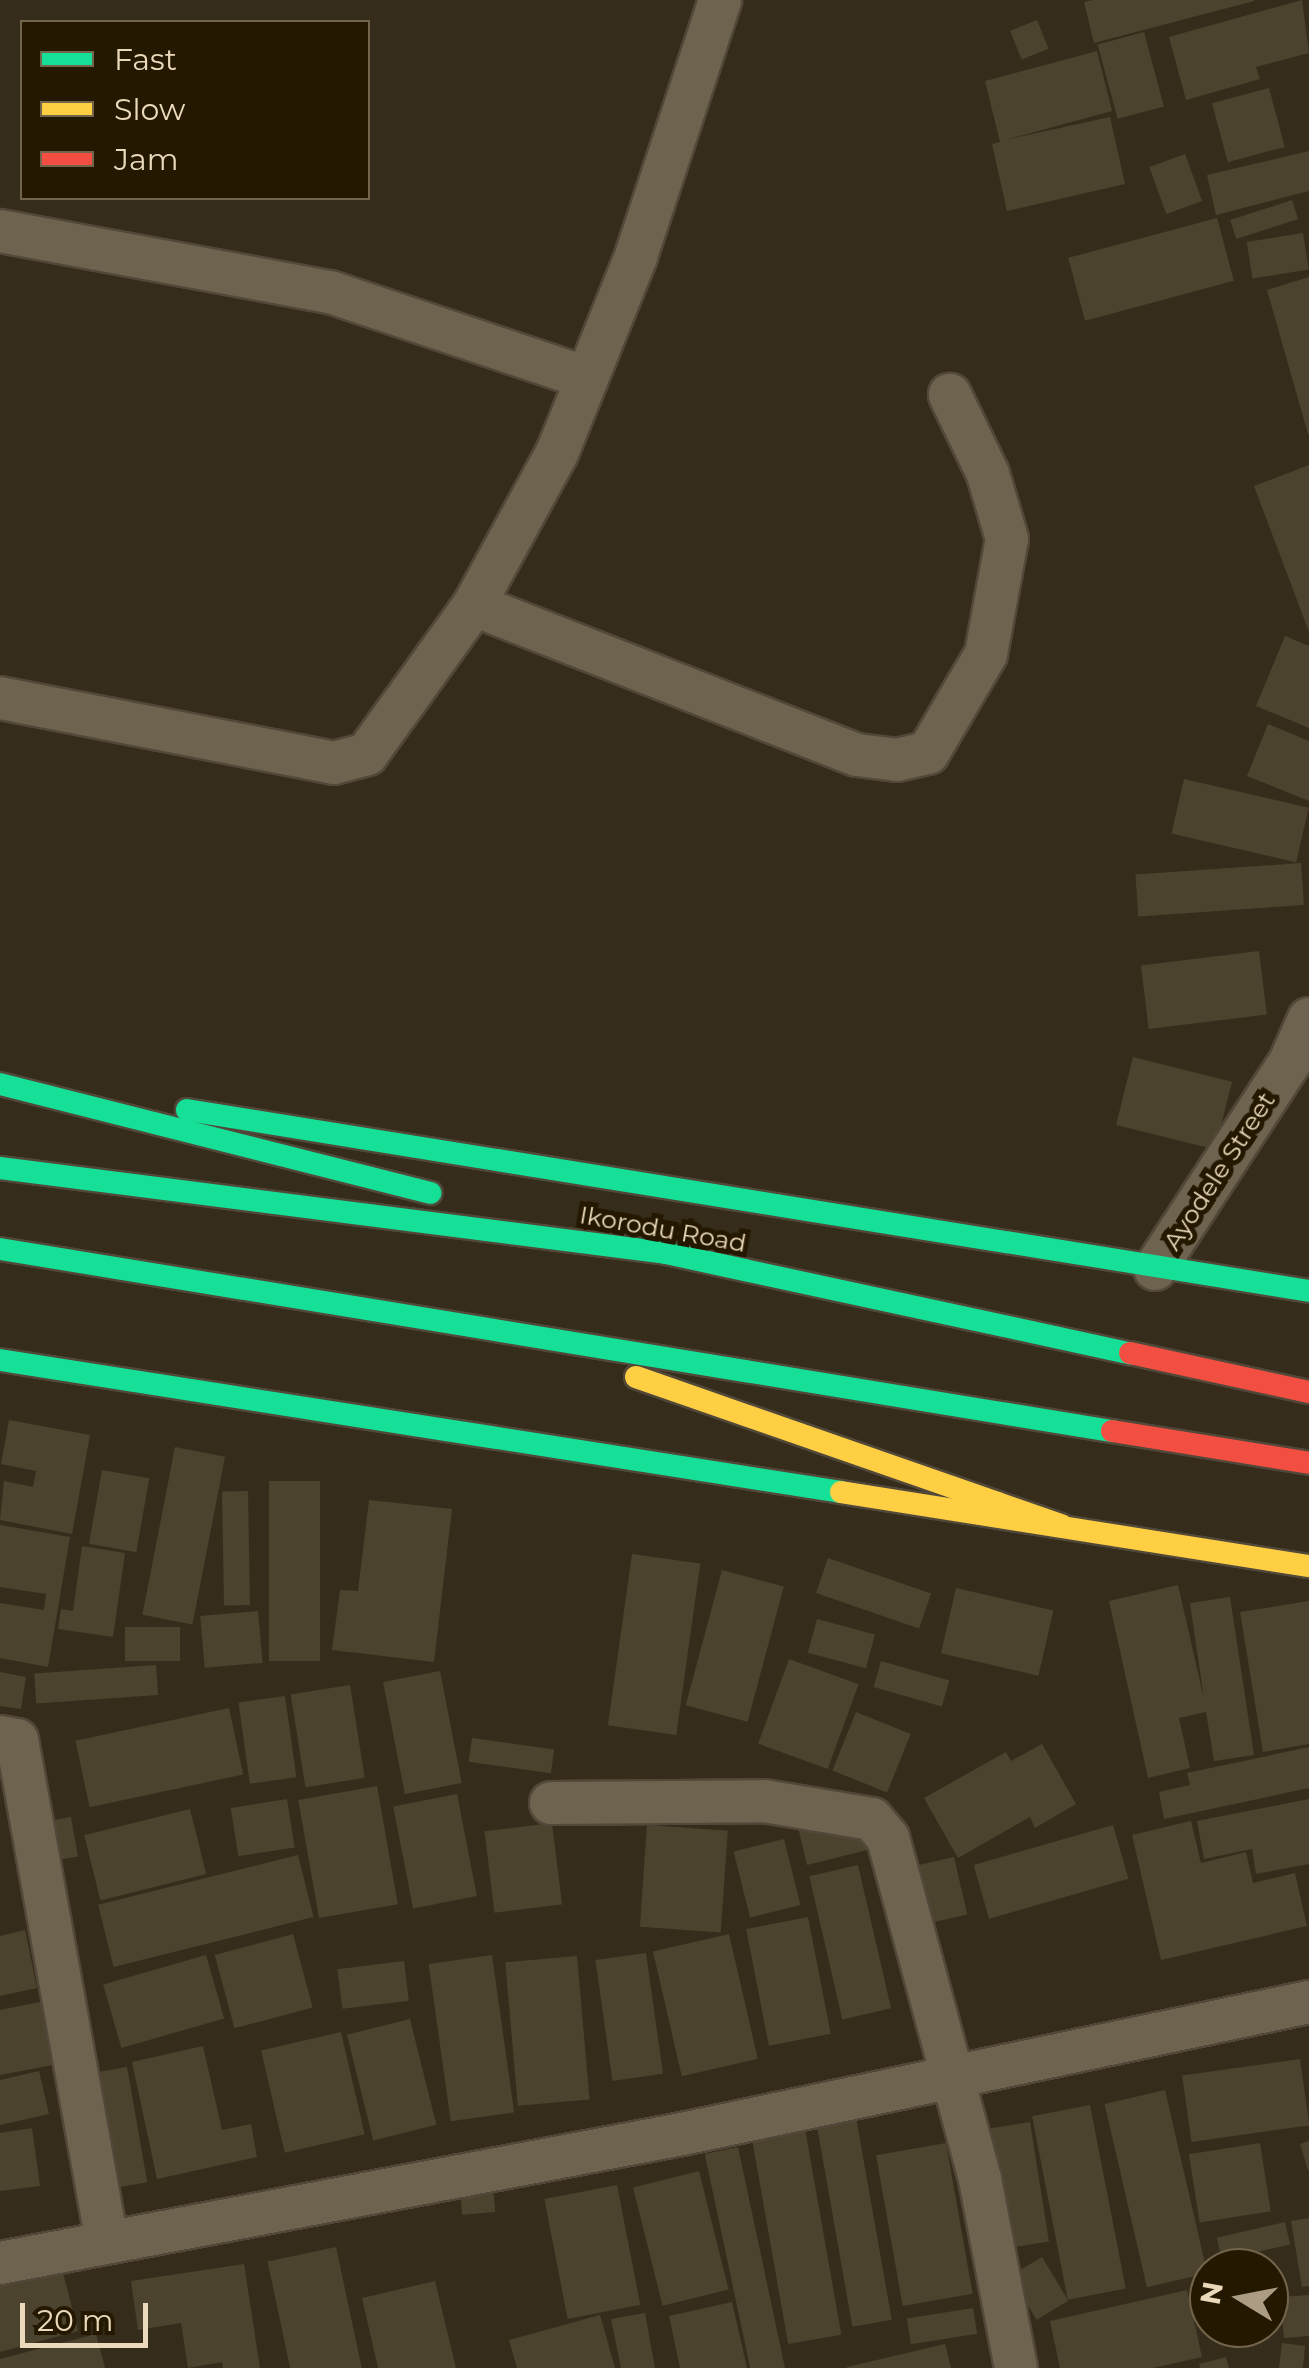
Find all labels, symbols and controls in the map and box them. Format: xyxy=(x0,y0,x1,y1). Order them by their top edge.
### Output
legend xyxy=(20,20,370,200)
text: Fast xyxy=(114,41,177,78)
text: Slow xyxy=(114,91,185,128)
text: Jam xyxy=(114,141,179,178)
street label: Ayodele Street xyxy=(1157,1086,1281,1256)
street label: Ikorodu Road xyxy=(577,1200,749,1258)
north arrow xyxy=(1189,2248,1289,2348)
text: N xyxy=(1193,2279,1230,2307)
scale bar xyxy=(25,2283,152,2345)
text: 20 m xyxy=(37,2302,114,2339)

